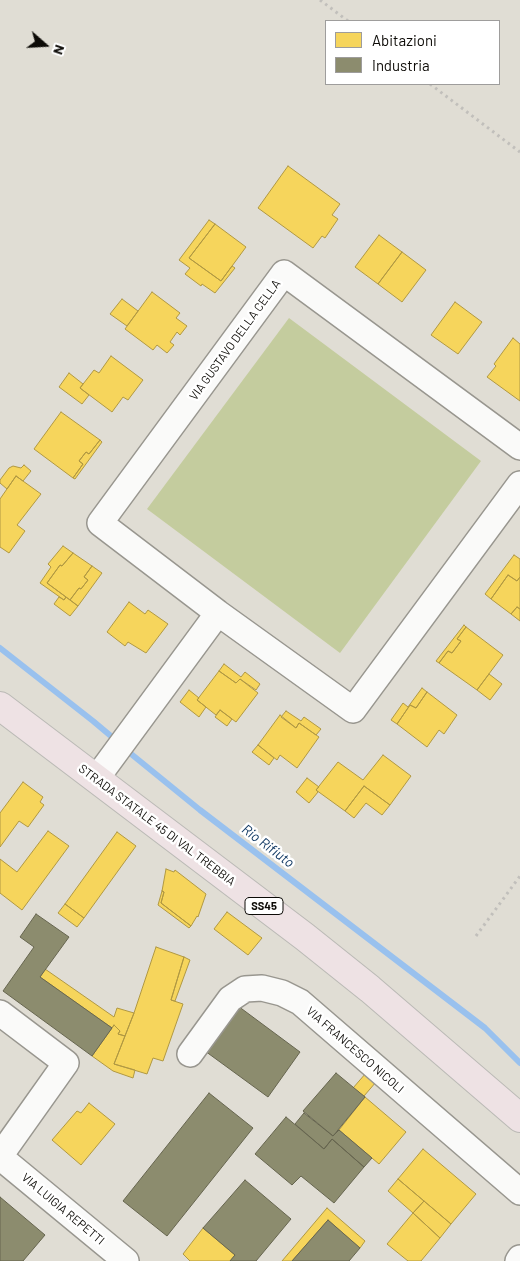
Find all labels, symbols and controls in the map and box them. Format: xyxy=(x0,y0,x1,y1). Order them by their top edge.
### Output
north arrow xyxy=(20,20,70,70)
legend xyxy=(325,20,500,85)
text: Abitazioni xyxy=(372,31,437,49)
text: N xyxy=(50,43,69,57)
text: Industria xyxy=(372,56,430,74)
street label: VIA GUSTAVO DELLA CELLA xyxy=(186,277,284,403)
street label: STRADA STATALE 45 DI VAL TREBBIA xyxy=(76,761,238,889)
water label: Rio Rifiuto xyxy=(238,821,298,871)
road number: SS45 xyxy=(245,898,283,914)
street label: VIA FRANCESCO NICOLI xyxy=(303,1004,407,1096)
street label: VIA LUIGIA REPETTI xyxy=(19,1170,107,1248)

